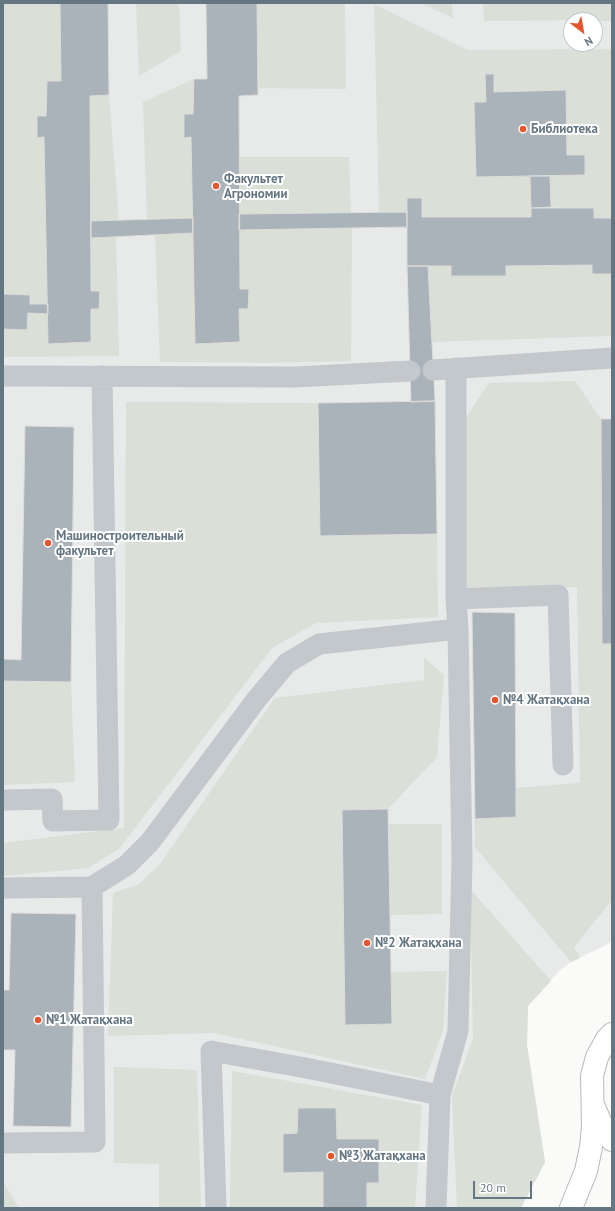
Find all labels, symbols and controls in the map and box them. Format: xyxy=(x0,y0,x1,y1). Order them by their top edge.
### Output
north arrow xyxy=(563,12,603,52)
text: N xyxy=(582,34,595,49)
place label: Библиотека xyxy=(531,121,598,137)
marker: Библиотека xyxy=(518,124,528,134)
place label: Факультет Агрономии xyxy=(224,171,288,202)
marker: Факультет Агрономии xyxy=(211,181,221,191)
place label: Машиностроительный факультет xyxy=(56,528,184,559)
marker: Машиностроительный факультет xyxy=(43,538,53,548)
place label: №4 Жатақхана xyxy=(503,692,590,708)
marker: №4 Жатақхана xyxy=(490,695,500,705)
place label: №2 Жатақхана xyxy=(375,935,462,951)
marker: №2 Жатақхана xyxy=(362,938,372,948)
place label: №1 Жатақхана xyxy=(46,1012,133,1028)
marker: №1 Жатақхана xyxy=(33,1015,43,1025)
place label: №3 Жатақхана xyxy=(339,1148,426,1164)
marker: №3 Жатақхана xyxy=(326,1151,336,1161)
scale bar xyxy=(475,1173,534,1199)
text: 20 m xyxy=(480,1180,506,1195)

